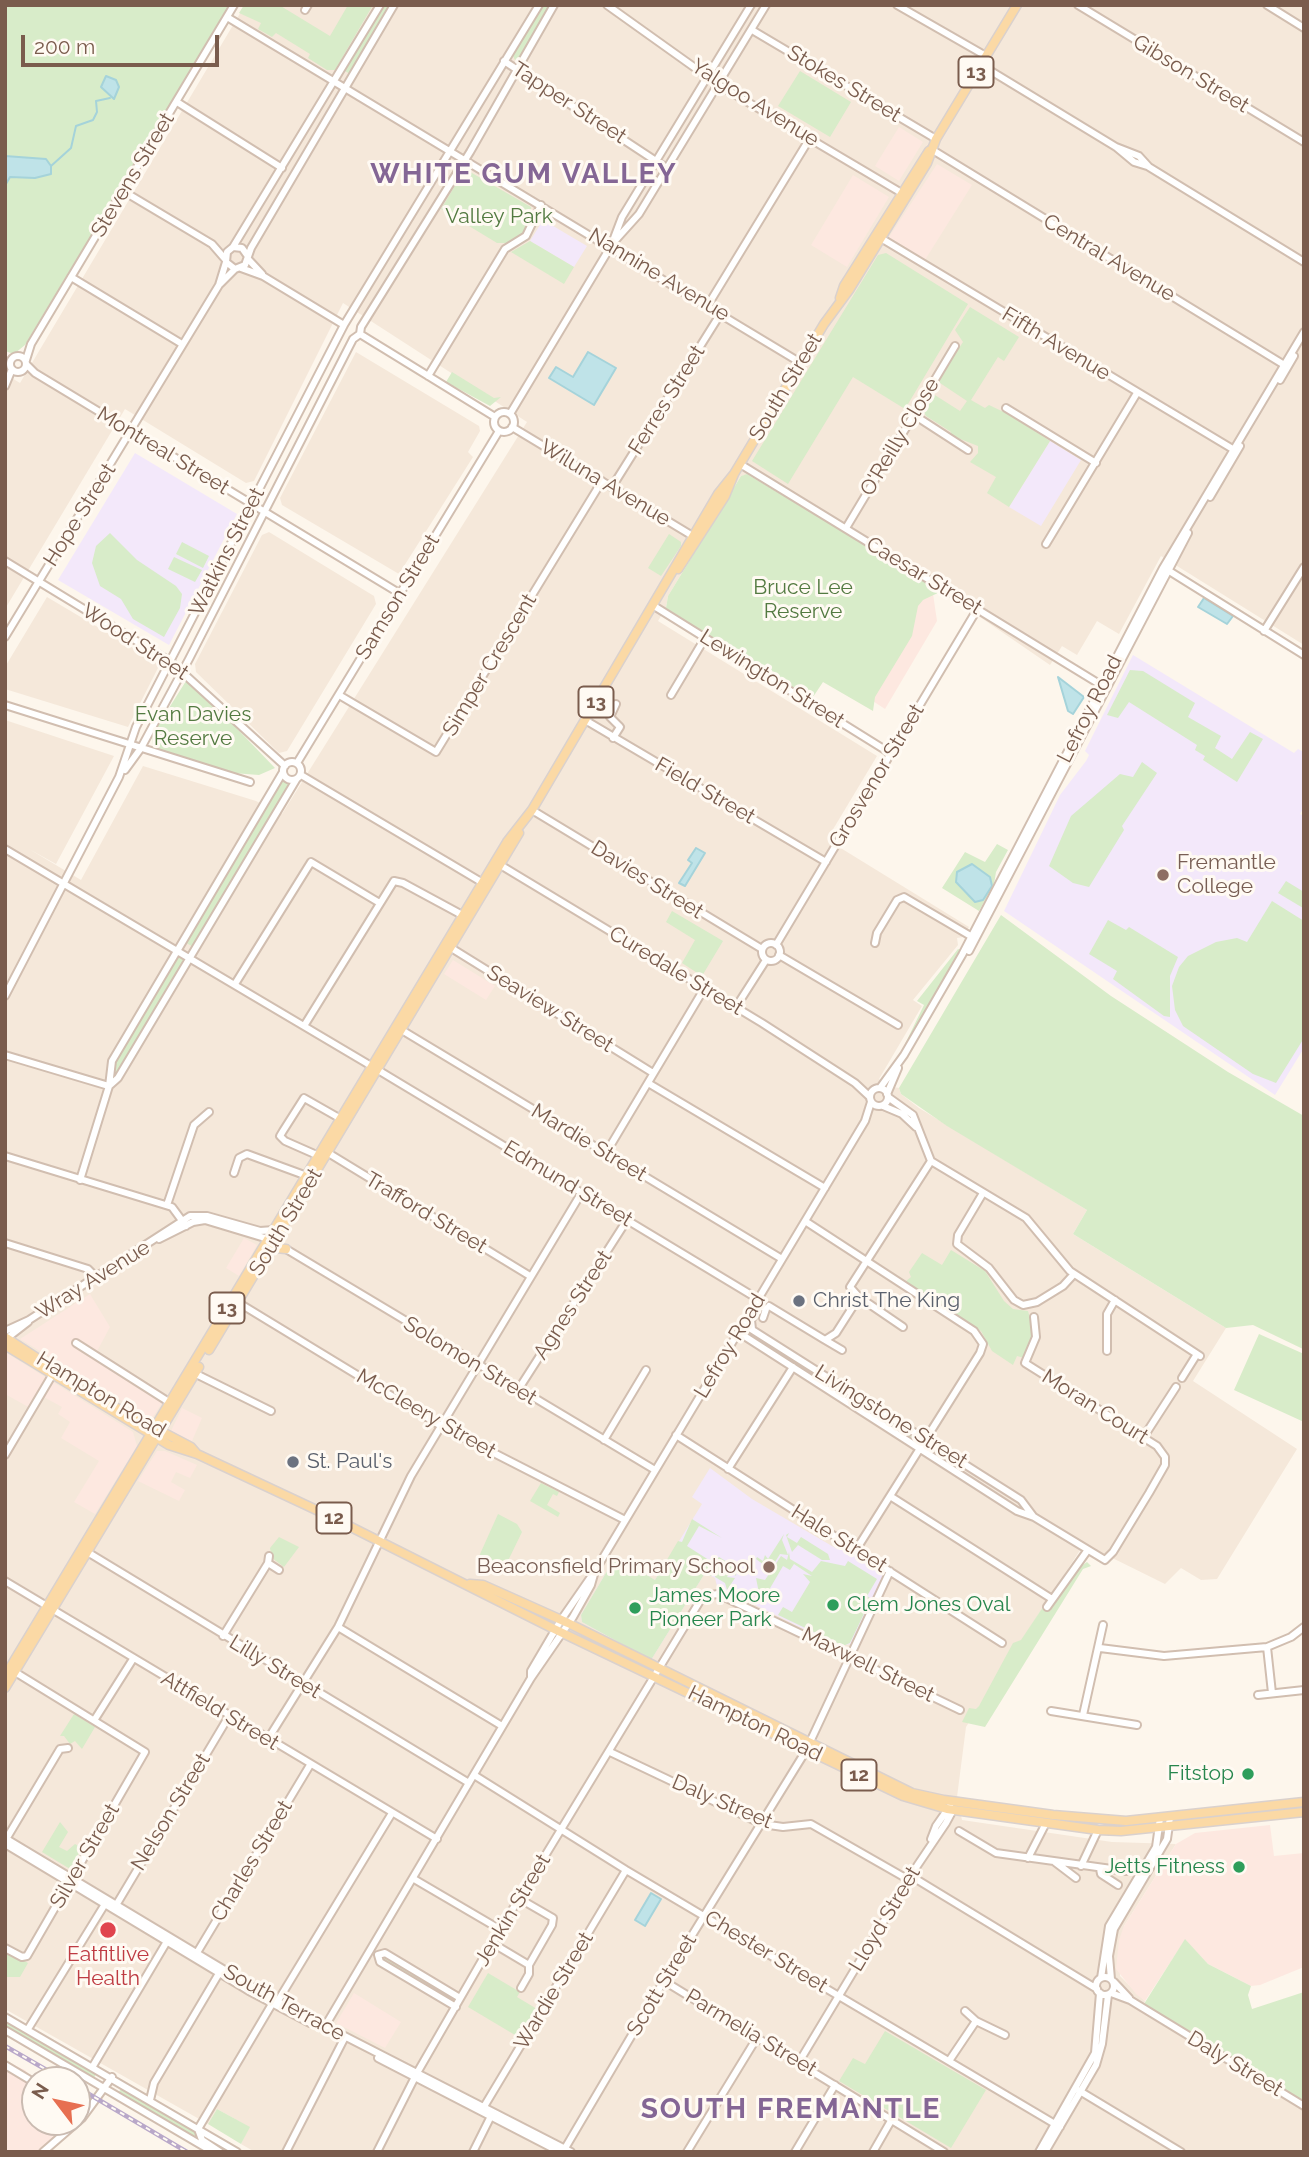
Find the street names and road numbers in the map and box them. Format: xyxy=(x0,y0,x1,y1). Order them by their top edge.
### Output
street label: Gibson Street xyxy=(1128,29,1254,119)
street label: Stokes Street xyxy=(782,40,906,128)
street label: Yalgoo Avenue xyxy=(686,54,824,152)
street label: Tapper Street xyxy=(507,57,631,149)
road number: 13 xyxy=(958,57,993,88)
street label: Stevens Street xyxy=(86,108,180,242)
street label: Central Avenue xyxy=(1038,209,1180,307)
street label: Nannine Avenue xyxy=(584,223,734,327)
street label: Fifth Avenue xyxy=(997,302,1115,386)
street label: South Street xyxy=(744,329,828,445)
street label: Ferres Street xyxy=(623,341,711,459)
street label: O'Reilly Close xyxy=(855,373,945,501)
street label: Montreal Street xyxy=(92,402,234,500)
street label: Wiluna Avenue xyxy=(535,434,675,532)
street label: Hope Street xyxy=(38,459,122,571)
street label: Watkins Street xyxy=(184,483,270,621)
street label: Samson Street xyxy=(351,530,445,664)
street label: Caesar Street xyxy=(861,532,987,620)
street label: Simper Crescent xyxy=(438,589,542,741)
street label: Wood Street xyxy=(77,598,193,686)
street label: Lewington Street xyxy=(695,624,849,734)
street label: Lefroy Road xyxy=(1052,651,1128,767)
road number: 13 xyxy=(578,687,614,718)
street label: Grosvenor Street xyxy=(824,700,930,852)
street label: Field Street xyxy=(650,752,760,830)
street label: Davies Street xyxy=(586,835,708,925)
street label: Curedale Street xyxy=(604,921,748,1021)
street label: Seaview Street xyxy=(482,960,618,1058)
street label: Mardie Street xyxy=(527,1099,651,1187)
street label: Edmund Street xyxy=(499,1136,637,1232)
street label: South Street xyxy=(244,1164,328,1280)
street label: Trafford Street xyxy=(360,1167,492,1259)
street label: Wray Avenue xyxy=(31,1235,155,1325)
street label: Agnes Street xyxy=(528,1246,618,1364)
street label: Lefroy Road xyxy=(689,1289,771,1403)
road number: 13 xyxy=(210,1292,244,1324)
street label: Solomon Street xyxy=(399,1311,541,1411)
street label: Hampton Road xyxy=(32,1347,170,1443)
street label: Livingstone Street xyxy=(810,1360,972,1474)
street label: McCleery Street xyxy=(352,1364,500,1464)
street label: Moran Court xyxy=(1037,1364,1153,1450)
street label: Hale Street xyxy=(786,1500,892,1578)
road number: 12 xyxy=(316,1502,352,1534)
street label: Maxwell Street xyxy=(798,1622,938,1708)
street label: Lilly Street xyxy=(224,1630,326,1704)
street label: Attfield Street xyxy=(156,1666,284,1756)
street label: Hampton Road xyxy=(684,1681,826,1767)
street label: Nelson Street xyxy=(126,1749,216,1875)
road number: 12 xyxy=(842,1760,876,1791)
street label: Daly Street xyxy=(668,1770,776,1834)
street label: Charles Street xyxy=(206,1796,298,1926)
street label: Silver Street xyxy=(45,1799,125,1913)
street label: Jenkin Street xyxy=(470,1850,556,1970)
street label: Lloyd Street xyxy=(844,1862,926,1976)
street label: Chester Street xyxy=(700,1905,832,1999)
street label: Wardie Street xyxy=(509,1928,599,2054)
street label: Scott Street xyxy=(622,1930,702,2040)
street label: South Terrace xyxy=(219,1959,349,2047)
street label: Parmelia Street xyxy=(681,1984,821,2082)
street label: Daly Street xyxy=(1183,2026,1287,2102)

